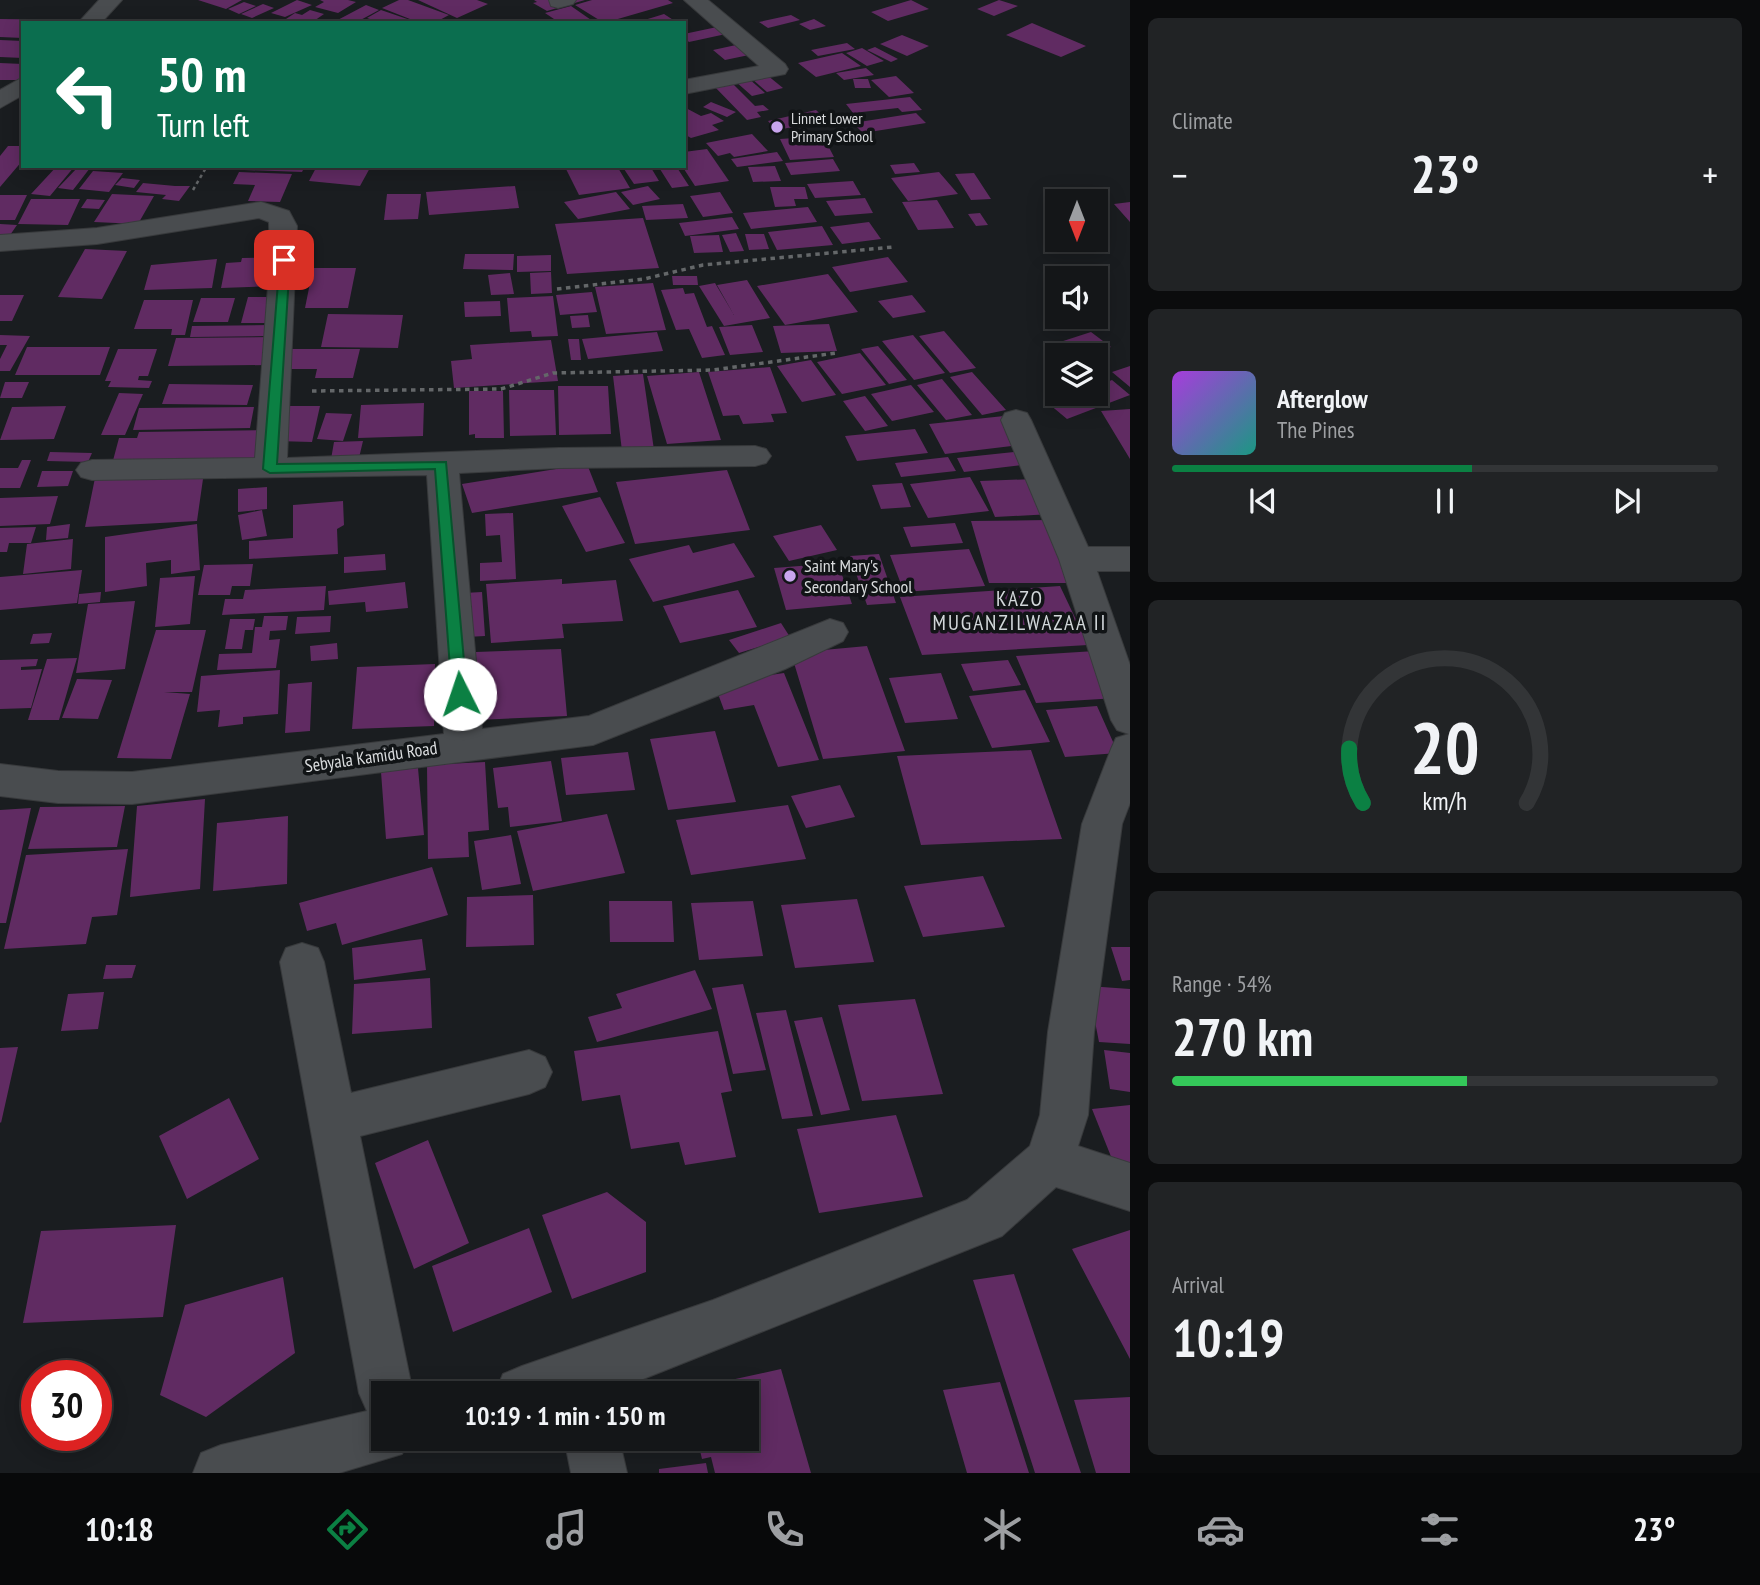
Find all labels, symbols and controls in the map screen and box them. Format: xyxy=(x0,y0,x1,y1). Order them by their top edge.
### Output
text: 50 m xyxy=(157,42,246,106)
icon: left xyxy=(42,49,133,140)
text: Turn left xyxy=(157,104,249,146)
text: Climate xyxy=(1172,106,1233,135)
place label: Linnet Lower Primary School xyxy=(791,108,873,146)
marker: Linnet Lower Primary School xyxy=(769,119,785,135)
text: 23° xyxy=(1411,140,1479,207)
text: − xyxy=(1172,150,1188,199)
text: + xyxy=(1702,150,1718,199)
north arrow xyxy=(1045,189,1108,252)
map controls xyxy=(1045,189,1108,406)
pin xyxy=(254,230,314,290)
icon: arrive xyxy=(265,241,303,279)
button: sound xyxy=(1045,266,1108,329)
button: layers xyxy=(1045,343,1108,406)
text: Afterglow xyxy=(1277,382,1368,415)
text: The Pines xyxy=(1277,415,1355,444)
icon: previous xyxy=(1244,482,1282,520)
icon: pause xyxy=(1426,482,1464,520)
icon: next xyxy=(1608,482,1646,520)
place label: Saint Mary's Secondary School xyxy=(804,554,913,598)
marker: Saint Mary's Secondary School xyxy=(782,568,798,584)
district label: KAZO MUGANZILWAZAA II xyxy=(933,585,1108,636)
position arrow xyxy=(423,657,497,731)
text: 20 xyxy=(1410,699,1480,793)
street label: Sebyala Kamidu Road xyxy=(303,736,439,777)
text: km/h xyxy=(1423,784,1467,816)
text: Range · 54% xyxy=(1172,969,1272,998)
text: 270 km xyxy=(1172,1003,1313,1070)
text: Arrival xyxy=(1172,1270,1224,1299)
text: 10:19 xyxy=(1172,1304,1284,1371)
speed limit sign: 30 xyxy=(21,1360,112,1451)
text: 10:19 · 1 min · 150 m xyxy=(465,1399,665,1432)
icon: directions xyxy=(323,1505,372,1554)
icon: music xyxy=(542,1505,591,1554)
icon: phone xyxy=(760,1505,809,1554)
icon: climate xyxy=(978,1505,1027,1554)
icon: car xyxy=(1196,1505,1245,1554)
icon: filters xyxy=(1415,1505,1464,1554)
text: 10:18 xyxy=(85,1508,154,1550)
text: 23° xyxy=(1633,1508,1675,1550)

